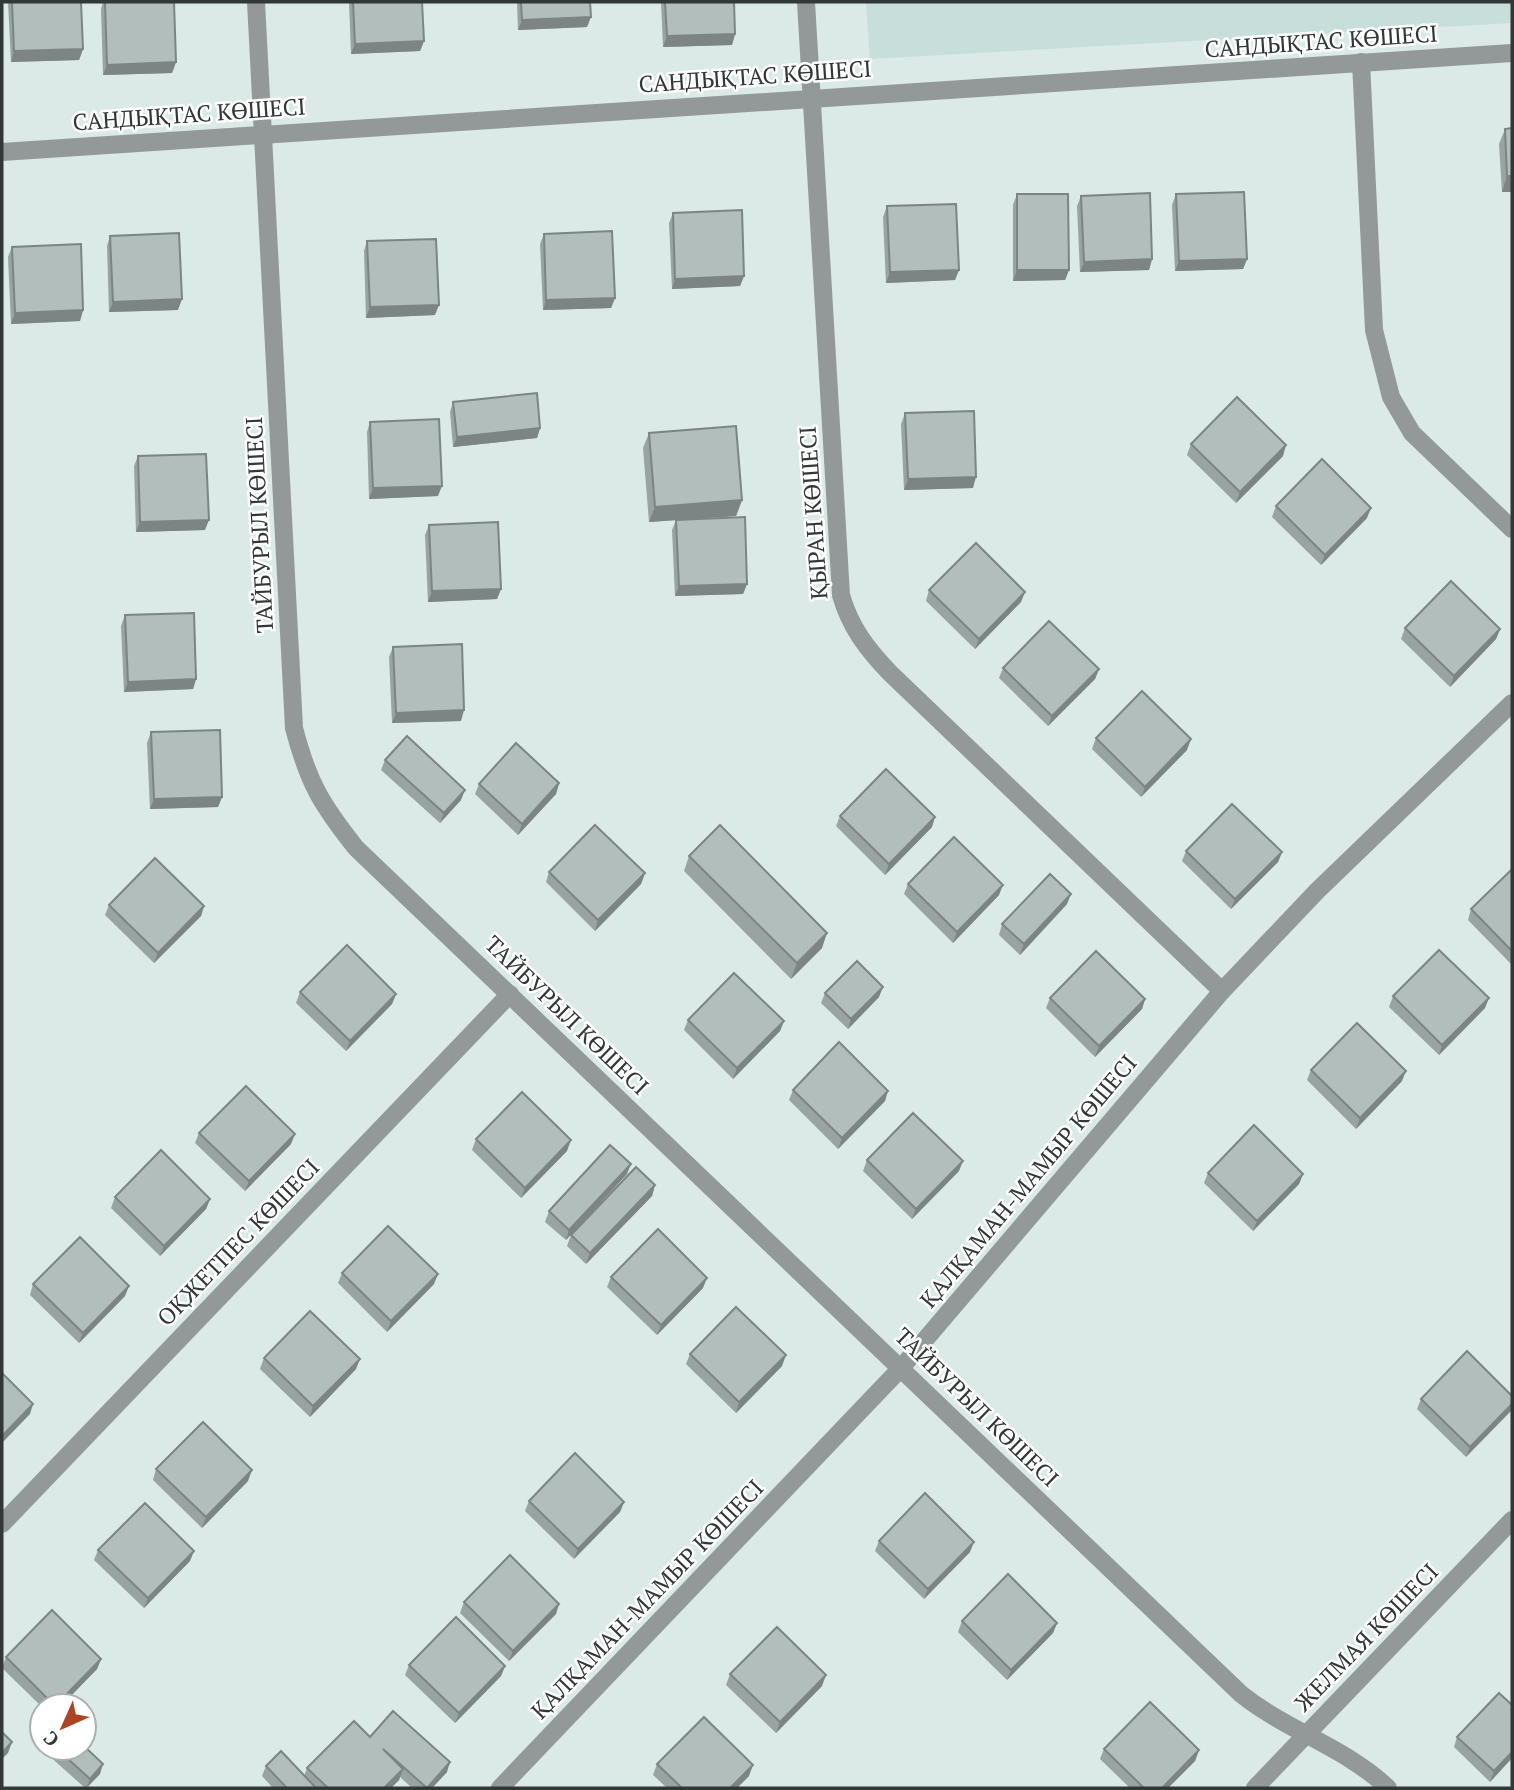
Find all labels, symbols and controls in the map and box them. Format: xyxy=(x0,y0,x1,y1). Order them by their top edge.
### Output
street label: САНДЫҚТАС КӨШЕСІ xyxy=(1203,17,1439,65)
street label: САНДЫҚТАС КӨШЕСІ xyxy=(637,52,873,100)
street label: САНДЫҚТАС КӨШЕСІ xyxy=(71,90,307,138)
street label: ТАЙБУРЫЛ КӨШЕСІ xyxy=(238,416,280,634)
street label: ҚЫРАН КӨШЕСІ xyxy=(791,425,835,601)
street label: ТАЙБУРЫЛ КӨШЕСІ xyxy=(478,929,656,1101)
street label: ҚАЛҚАМАН-МАМЫР КӨШЕСІ xyxy=(913,1048,1143,1314)
street label: ОҚЖЕТПЕС КӨШЕСІ xyxy=(150,1152,326,1332)
street label: ТАЙБУРЫЛ КӨШЕСІ xyxy=(888,1321,1066,1493)
street label: ҚАЛҚАМАН-МАМЫР КӨШЕСІ xyxy=(524,1472,770,1726)
street label: ЖЕЛМАЯ КӨШЕСІ xyxy=(1287,1556,1445,1718)
north arrow xyxy=(28,1692,98,1762)
text: С xyxy=(37,1726,64,1753)

